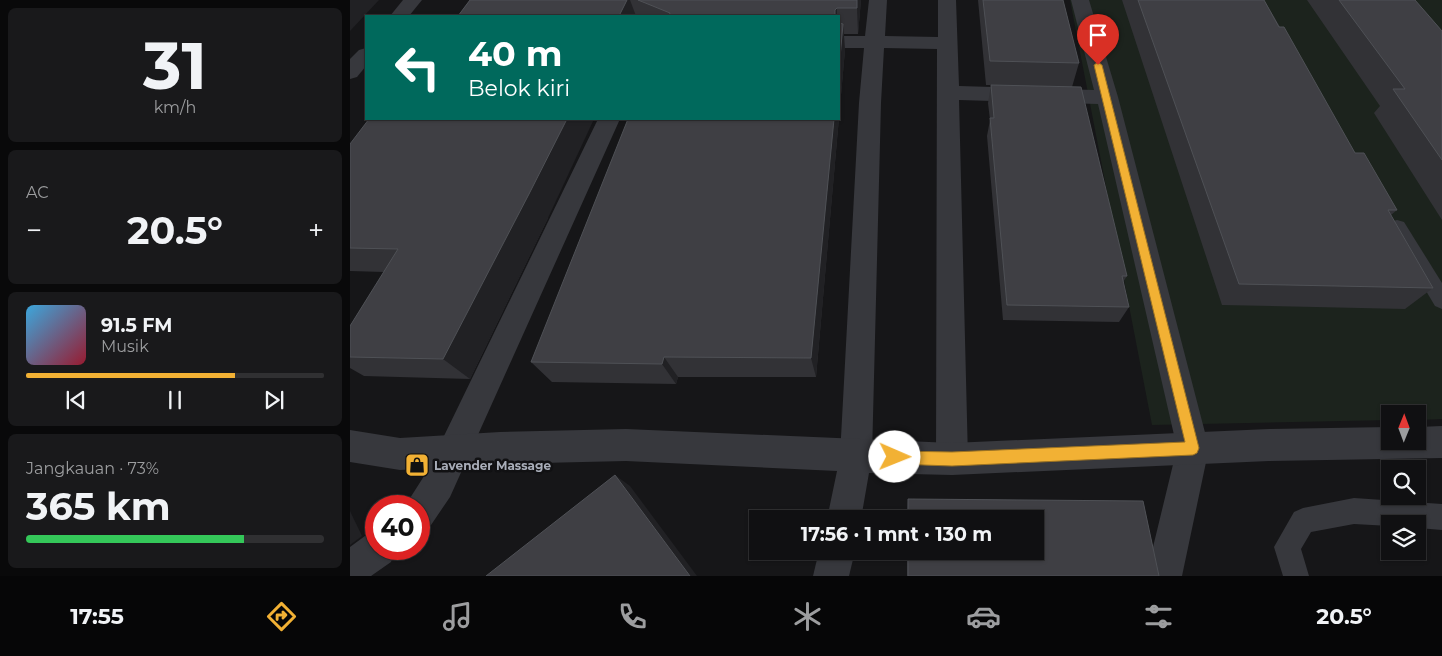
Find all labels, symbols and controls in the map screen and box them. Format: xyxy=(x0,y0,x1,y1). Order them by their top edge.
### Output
pin xyxy=(1077,14,1119,65)
icon: arrive xyxy=(1084,21,1112,49)
text: 31 xyxy=(143,26,207,105)
text: 40 m xyxy=(468,32,563,75)
icon: left xyxy=(385,35,450,100)
text: Belok kiri xyxy=(468,75,570,102)
text: km/h xyxy=(154,98,196,117)
text: AC xyxy=(26,183,49,202)
text: 20.5° xyxy=(127,207,223,254)
text: − xyxy=(26,213,42,247)
text: + xyxy=(308,213,324,247)
text: 91.5 FM xyxy=(101,314,172,337)
text: Musik xyxy=(101,337,149,356)
icon: previous xyxy=(62,386,90,414)
icon: pause xyxy=(161,386,189,414)
icon: next xyxy=(260,386,288,414)
north arrow xyxy=(1381,405,1426,450)
map controls xyxy=(1381,405,1426,560)
position arrow xyxy=(868,430,920,482)
shop icon: Lavender Massage xyxy=(404,452,430,478)
place label: Lavender Massage xyxy=(434,458,551,473)
text: Jangkauan · 73% xyxy=(26,459,159,478)
button: search xyxy=(1381,460,1426,505)
text: 365 km xyxy=(26,483,171,530)
speed limit sign: 40 xyxy=(365,495,430,560)
button: layers xyxy=(1381,515,1426,560)
text: 17:56 · 1 mnt · 130 m xyxy=(801,523,992,546)
icon: directions xyxy=(264,599,299,634)
icon: music xyxy=(440,599,475,634)
icon: phone xyxy=(615,599,650,634)
icon: climate xyxy=(790,599,825,634)
icon: car xyxy=(966,599,1001,634)
icon: filters xyxy=(1141,599,1176,634)
text: 17:55 xyxy=(70,603,124,630)
text: 20.5° xyxy=(1316,603,1372,630)

